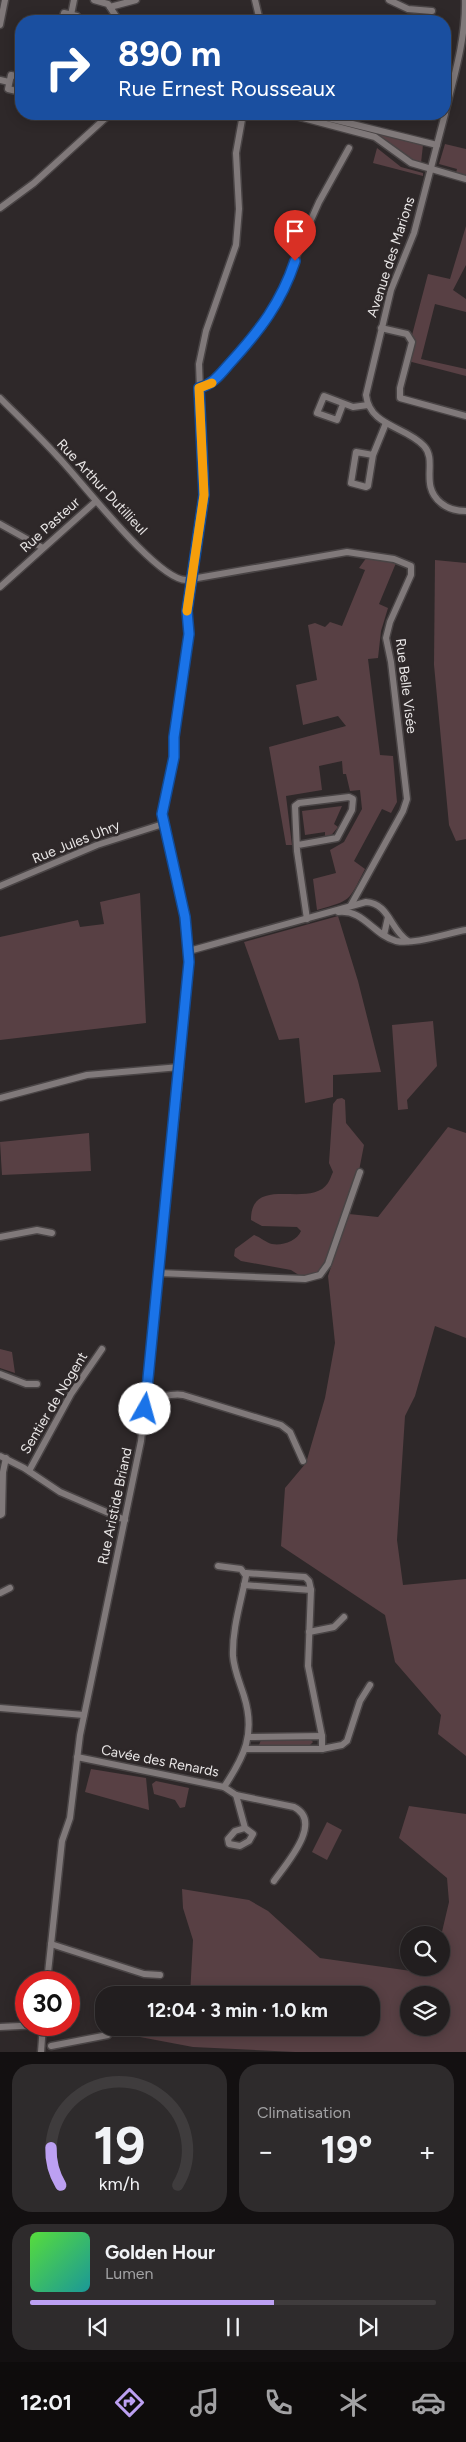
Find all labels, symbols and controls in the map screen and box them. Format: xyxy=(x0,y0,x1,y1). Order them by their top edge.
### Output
text: 890 m xyxy=(118,33,221,75)
icon: right xyxy=(35,35,100,100)
text: Rue Ernest Rousseaux xyxy=(118,75,336,102)
street label: Avenue des Marions xyxy=(363,194,419,320)
pin xyxy=(274,210,316,261)
icon: arrive xyxy=(281,217,309,245)
street label: Rue Arthur Dutillieul xyxy=(53,436,151,538)
street label: Rue Pasteur xyxy=(17,493,84,556)
street label: Rue Belle Visée xyxy=(392,637,420,735)
street label: Rue Jules Uhry xyxy=(30,816,123,867)
street label: Sentier de Nogent xyxy=(17,1349,91,1457)
position arrow xyxy=(118,1382,170,1434)
street label: Rue Aristide Briand xyxy=(94,1446,136,1566)
street label: Cavée des Renards xyxy=(100,1741,220,1781)
map controls xyxy=(400,1926,450,2036)
button: search xyxy=(400,1926,450,1976)
speed limit sign: 30 xyxy=(15,1971,80,2036)
button: layers xyxy=(400,1986,450,2036)
text: 12:04 · 3 min · 1.0 km xyxy=(147,1999,328,2022)
text: Climatisation xyxy=(257,2103,351,2122)
text: 19 xyxy=(93,2115,146,2177)
text: 19° xyxy=(320,2127,373,2173)
text: − xyxy=(257,2134,274,2168)
text: + xyxy=(419,2134,436,2168)
text: km/h xyxy=(99,2173,140,2194)
text: Golden Hour xyxy=(105,2241,215,2264)
text: Lumen xyxy=(105,2264,154,2283)
icon: previous xyxy=(84,2313,112,2341)
icon: pause xyxy=(219,2313,247,2341)
icon: next xyxy=(354,2313,382,2341)
icon: directions xyxy=(112,2385,147,2420)
icon: music xyxy=(187,2385,222,2420)
icon: phone xyxy=(261,2385,296,2420)
icon: climate xyxy=(336,2385,371,2420)
icon: car xyxy=(411,2385,446,2420)
text: 12:01 xyxy=(20,2389,72,2416)

